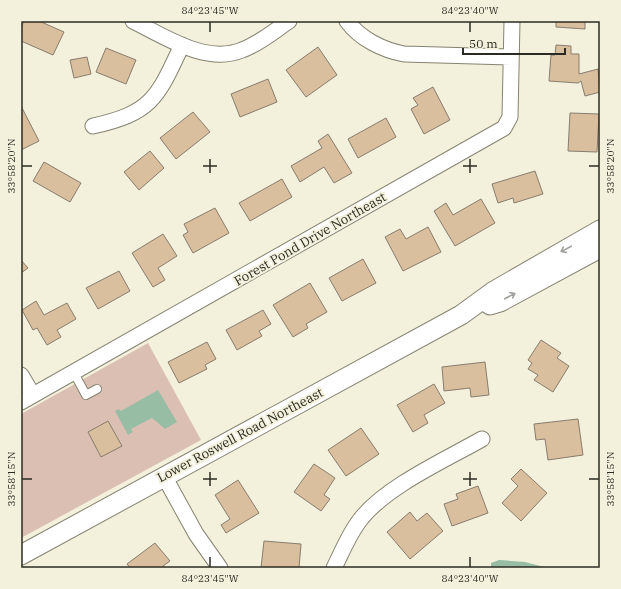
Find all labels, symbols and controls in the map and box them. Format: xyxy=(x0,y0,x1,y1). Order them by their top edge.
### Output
text: 84°23'45"W xyxy=(181,4,239,17)
text: 84°23'40"W xyxy=(441,4,499,17)
scale bar xyxy=(463,30,565,56)
text: 50 m xyxy=(469,36,498,51)
text: 33°58'20"N xyxy=(5,138,18,194)
text: 33°58'20"N xyxy=(604,138,617,194)
street label: Forest Pond Drive Northeast xyxy=(231,188,389,290)
one-way arrow xyxy=(560,245,572,253)
one-way arrow xyxy=(504,292,516,300)
street label: Lower Roswell Road Northeast xyxy=(154,384,326,486)
text: 33°58'15"N xyxy=(5,451,18,507)
text: 33°58'15"N xyxy=(604,451,617,507)
text: 84°23'45"W xyxy=(181,572,239,585)
text: 84°23'40"W xyxy=(441,572,499,585)

